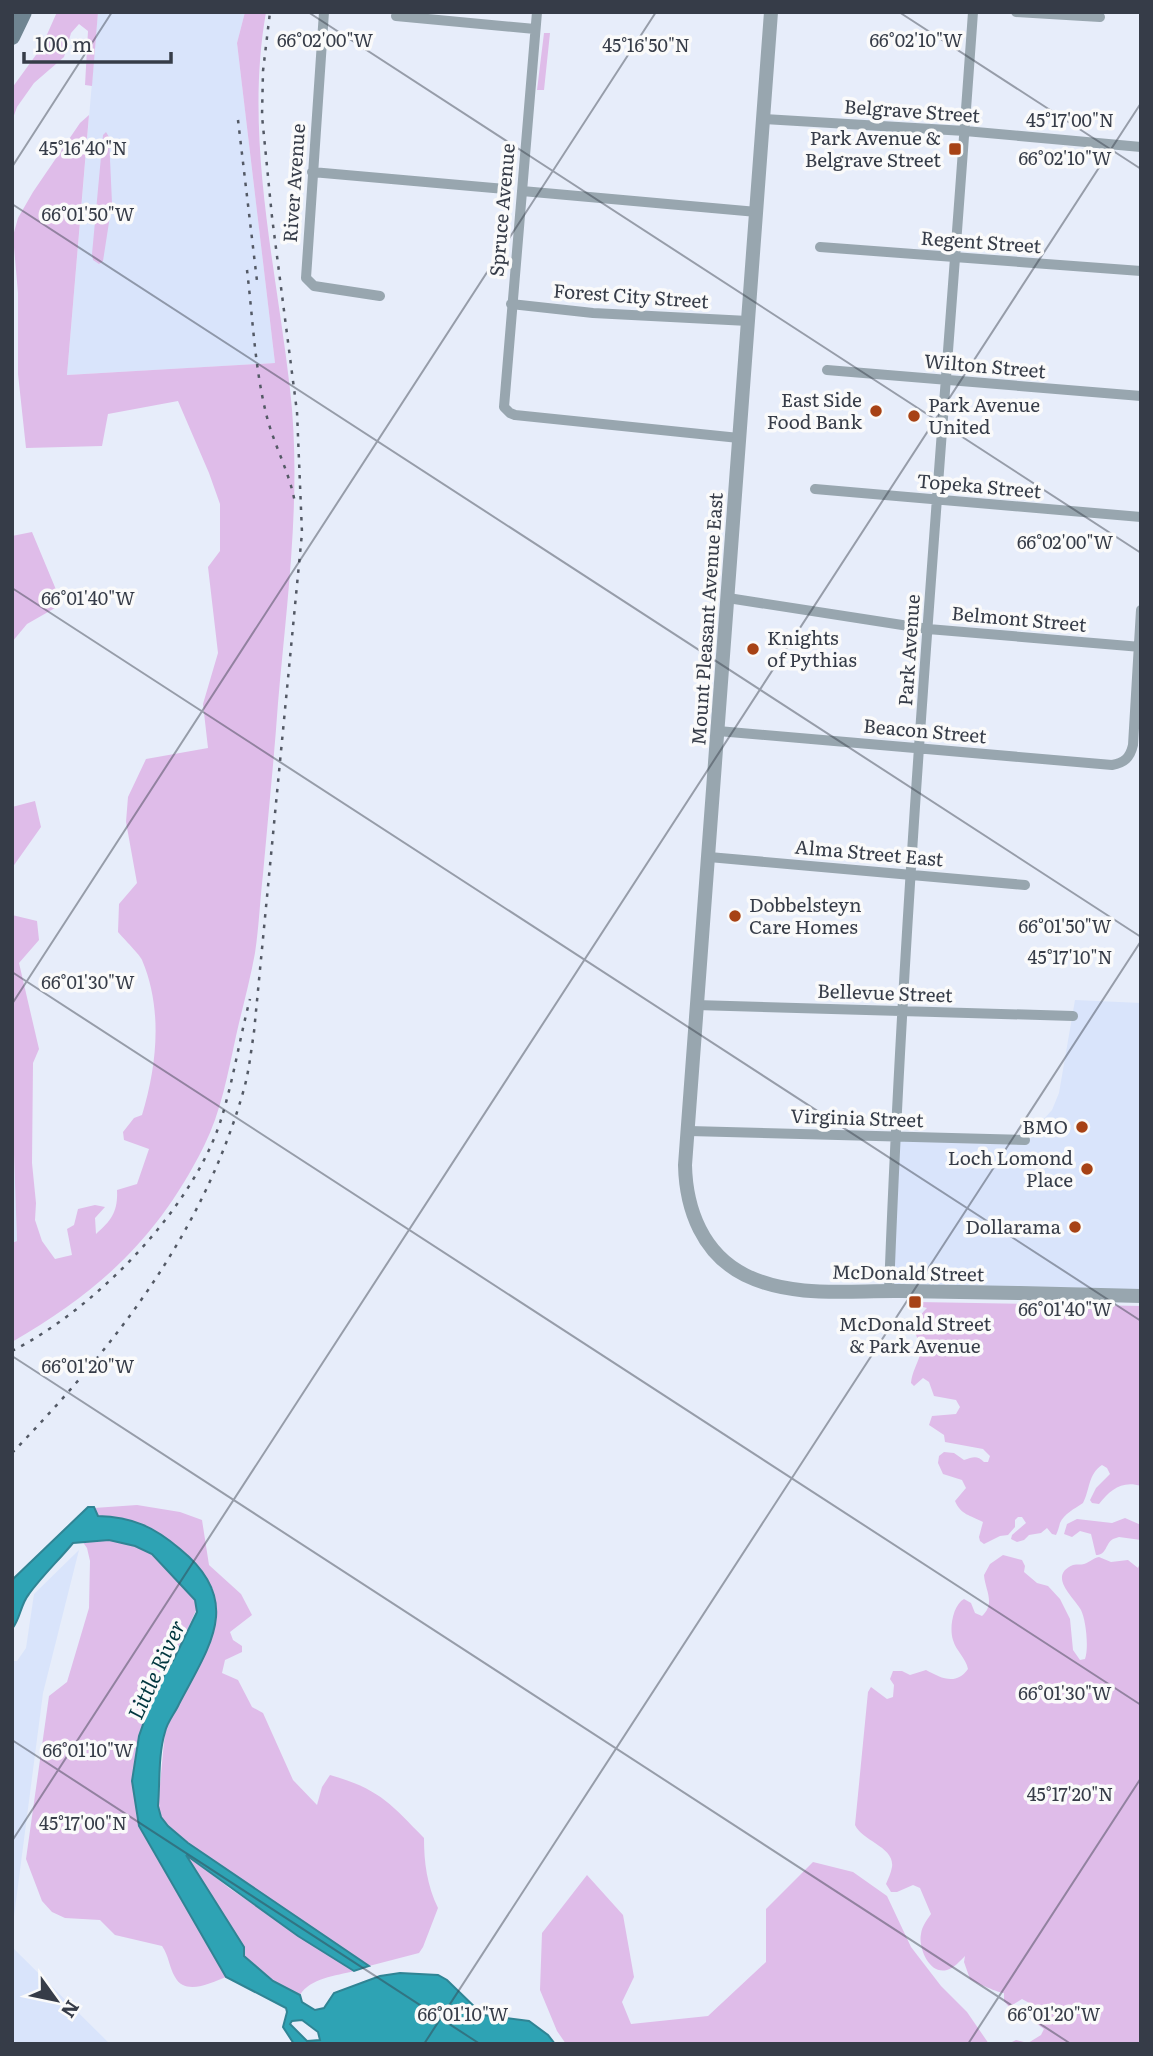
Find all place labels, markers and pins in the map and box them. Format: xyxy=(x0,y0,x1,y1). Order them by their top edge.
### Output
place label: Park Avenue & Belgrave Street xyxy=(805,123,941,173)
marker: Park Avenue & Belgrave Street xyxy=(947,141,963,157)
place label: East Side Food Bank xyxy=(767,385,862,435)
place label: Park Avenue United xyxy=(928,390,1040,440)
marker: East Side Food Bank xyxy=(868,403,884,419)
marker: Park Avenue United xyxy=(906,408,922,424)
place label: Knights of Pythias xyxy=(767,623,857,673)
marker: Knights of Pythias xyxy=(745,641,761,657)
place label: Dobbelsteyn Care Homes xyxy=(749,890,862,940)
marker: Dobbelsteyn Care Homes xyxy=(727,908,743,924)
place label: BMO xyxy=(1022,1112,1068,1140)
marker: BMO xyxy=(1074,1119,1090,1135)
place label: Loch Lomond Place xyxy=(948,1143,1073,1193)
marker: Loch Lomond Place xyxy=(1079,1161,1095,1177)
place label: Dollarama xyxy=(965,1212,1062,1240)
marker: Dollarama xyxy=(1067,1219,1083,1235)
marker: McDonald Street & Park Avenue xyxy=(907,1294,923,1310)
place label: McDonald Street & Park Avenue xyxy=(839,1309,992,1359)

